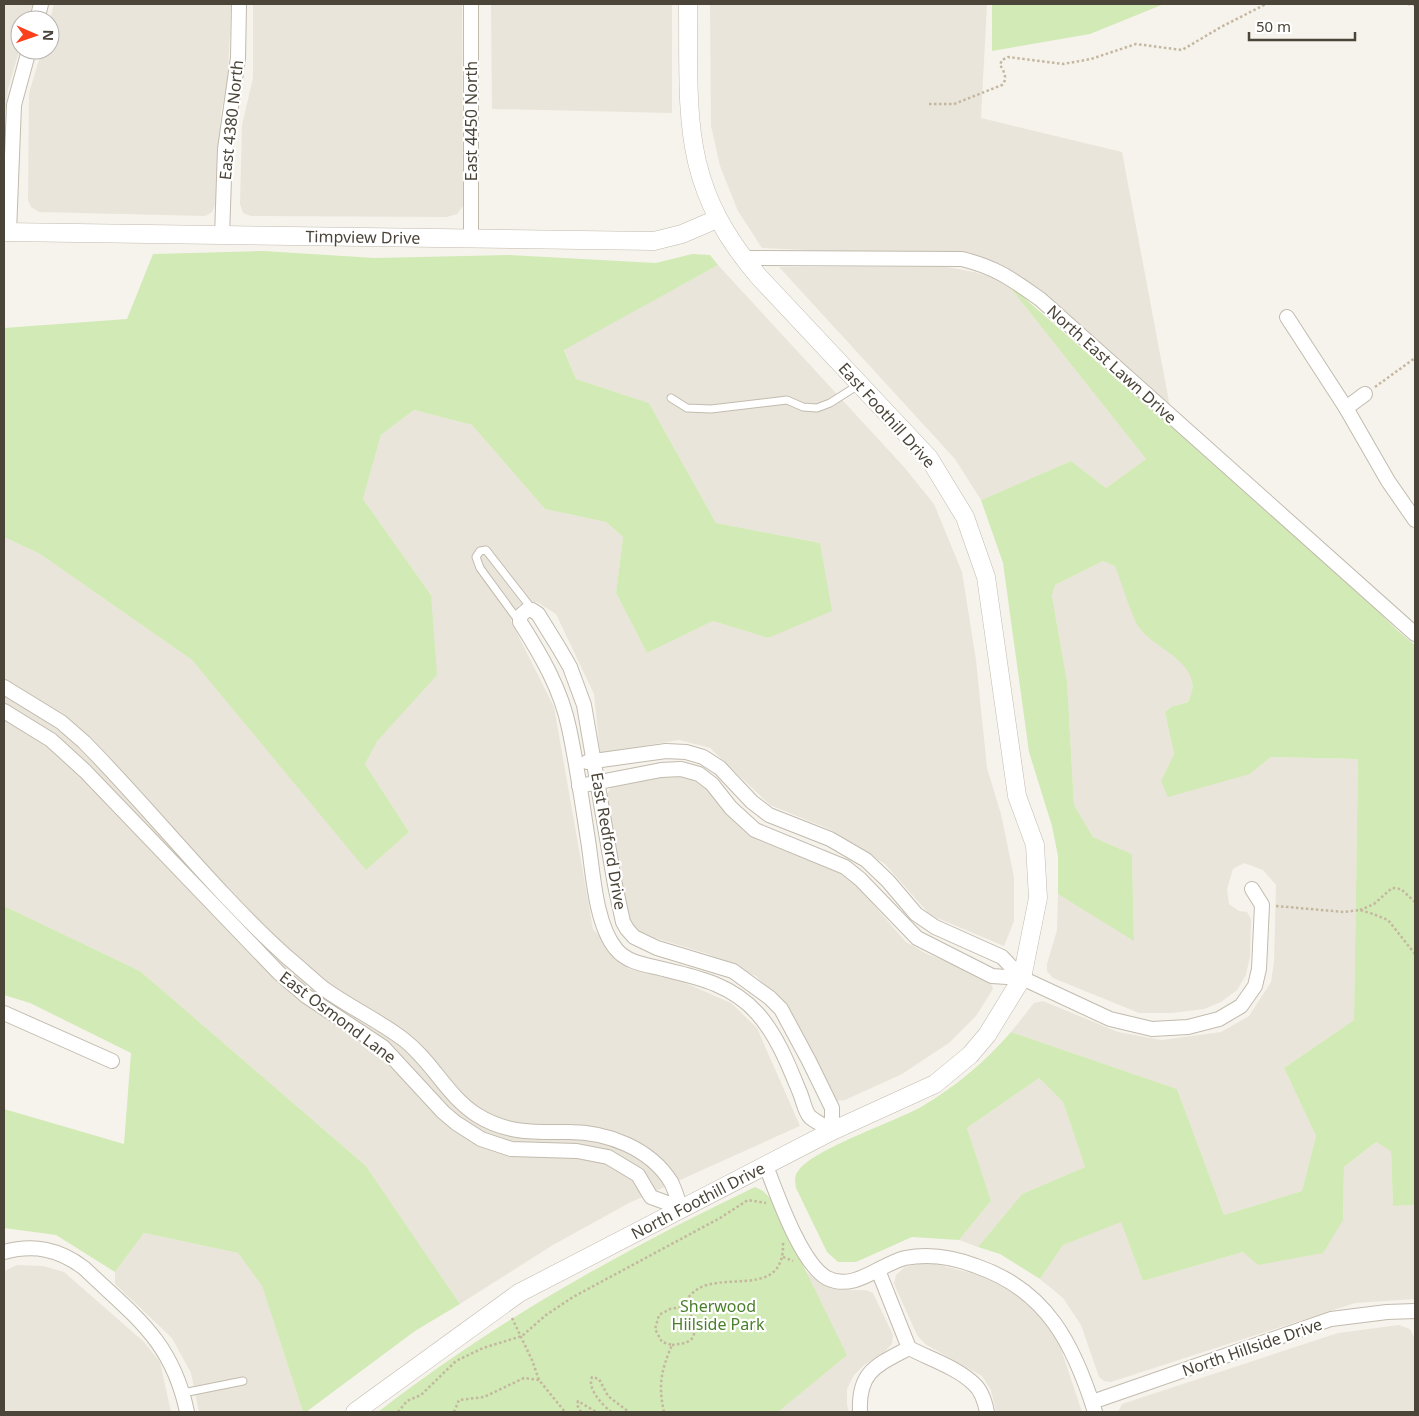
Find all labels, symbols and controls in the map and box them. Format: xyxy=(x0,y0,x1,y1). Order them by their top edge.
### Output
north arrow xyxy=(10,10,60,60)
scale bar xyxy=(1249,10,1355,42)
text: 50 m xyxy=(1256,16,1291,36)
text: N xyxy=(39,29,58,41)
street label: East 4380 North xyxy=(214,59,248,181)
street label: East 4450 North xyxy=(460,61,482,181)
street label: Timpview Drive xyxy=(305,225,421,249)
street label: North East Lawn Drive xyxy=(1042,300,1182,428)
street label: East Foothill Drive xyxy=(834,358,940,472)
street label: East Redford Drive xyxy=(586,770,632,912)
street label: East Osmond Lane xyxy=(275,966,401,1068)
street label: North Foothill Drive xyxy=(627,1157,769,1244)
park label: Sherwood Hiilside Park xyxy=(672,1295,765,1335)
street label: North Hillside Drive xyxy=(1179,1313,1325,1381)

